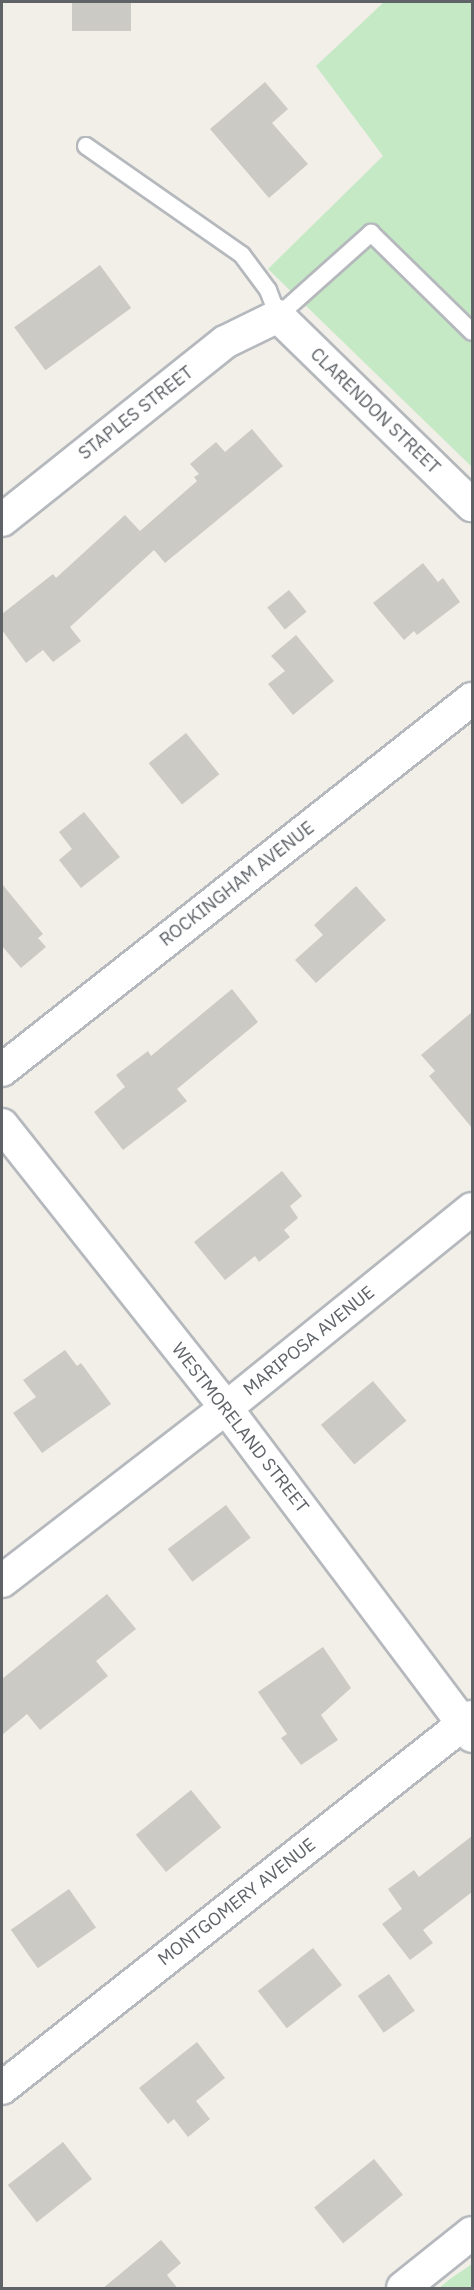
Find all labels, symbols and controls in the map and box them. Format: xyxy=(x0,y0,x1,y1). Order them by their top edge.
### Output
street label: CLARENDON STREET xyxy=(306,344,444,478)
street label: STAPLES STREET xyxy=(74,362,198,464)
street label: ROCKINGHAM AVENUE xyxy=(156,817,318,951)
street label: MARIPOSA AVENUE xyxy=(239,1281,379,1401)
street label: WESTMORELAND STREET xyxy=(167,1339,313,1517)
street label: MONTGOMERY AVENUE xyxy=(154,1834,320,1970)

